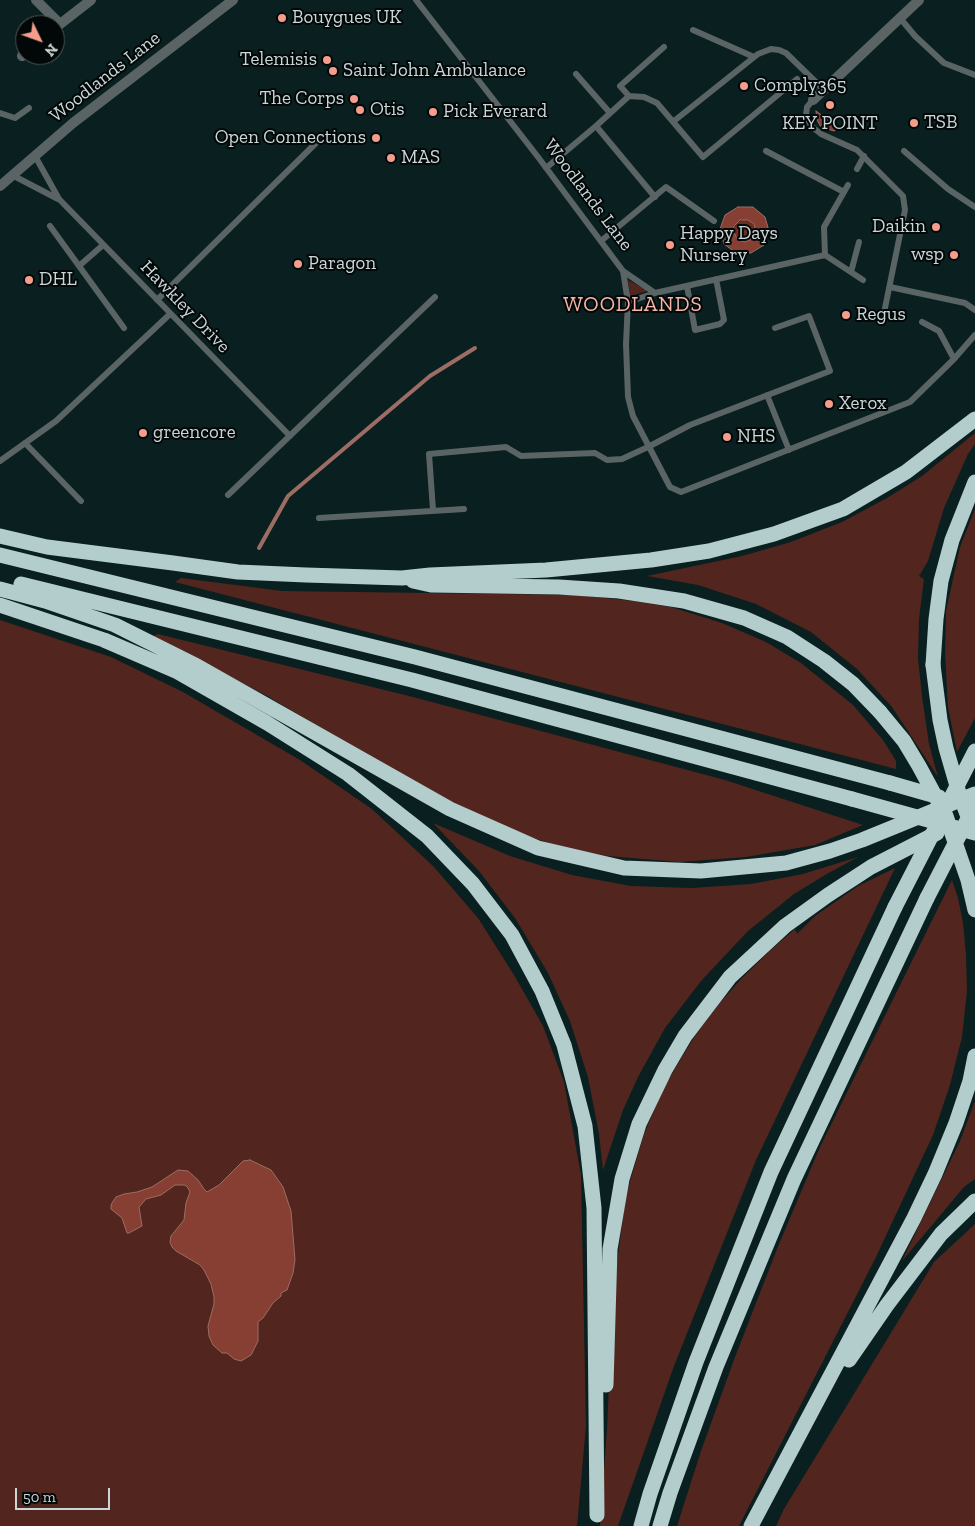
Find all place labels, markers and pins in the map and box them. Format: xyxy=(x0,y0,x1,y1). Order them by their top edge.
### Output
place label: Bouygues UK xyxy=(292,7,402,29)
marker: Bouygues UK xyxy=(276,12,288,24)
place label: Telemisis xyxy=(240,49,317,71)
marker: Telemisis xyxy=(321,54,333,66)
place label: Saint John Ambulance xyxy=(343,60,526,82)
marker: Saint John Ambulance xyxy=(327,65,339,77)
place label: Comply365 xyxy=(754,75,846,97)
marker: Comply365 xyxy=(738,80,750,92)
place label: The Corps xyxy=(260,88,344,110)
marker: The Corps xyxy=(348,93,360,105)
place label: Otis xyxy=(370,99,405,121)
marker: KEY POINT xyxy=(824,99,836,111)
place label: Pick Everard xyxy=(443,101,547,123)
marker: Otis xyxy=(354,104,366,116)
marker: Pick Everard xyxy=(427,106,439,118)
place label: TSB xyxy=(924,112,957,134)
place label: KEY POINT xyxy=(782,113,878,135)
marker: TSB xyxy=(908,117,920,129)
place label: Open Connections xyxy=(215,127,366,149)
marker: Open Connections xyxy=(370,132,382,144)
place label: MAS xyxy=(401,147,440,169)
marker: MAS xyxy=(385,152,397,164)
place label: Daikin xyxy=(872,216,926,238)
marker: Daikin xyxy=(930,221,942,233)
place label: Happy Days Nursery xyxy=(680,223,778,267)
marker: Happy Days Nursery xyxy=(664,239,676,251)
place label: wsp xyxy=(911,244,944,266)
marker: wsp xyxy=(948,249,960,261)
place label: Paragon xyxy=(308,253,376,275)
marker: Paragon xyxy=(292,258,304,270)
place label: DHL xyxy=(39,269,77,291)
marker: DHL xyxy=(23,274,35,286)
place label: Regus xyxy=(856,304,906,326)
marker: Regus xyxy=(840,309,852,321)
place label: Xerox xyxy=(839,393,887,415)
marker: Xerox xyxy=(823,398,835,410)
place label: greencore xyxy=(153,422,236,444)
place label: NHS xyxy=(737,426,775,448)
marker: greencore xyxy=(137,427,149,439)
marker: NHS xyxy=(721,431,733,443)

